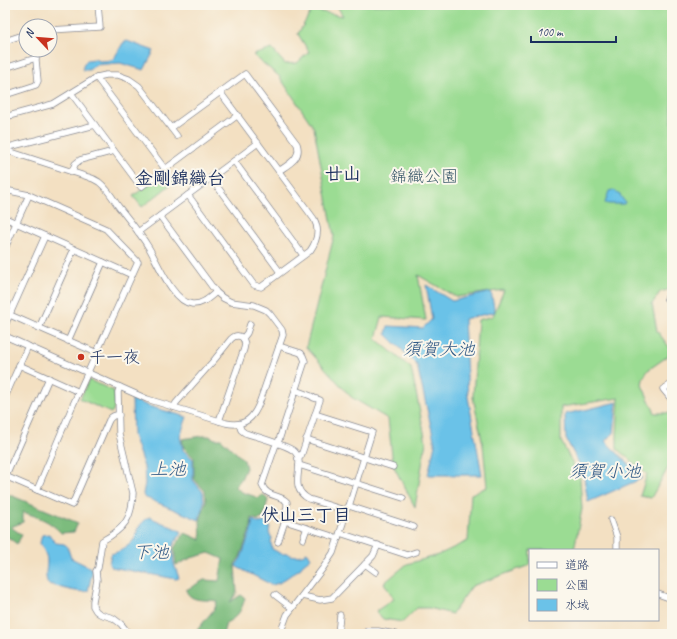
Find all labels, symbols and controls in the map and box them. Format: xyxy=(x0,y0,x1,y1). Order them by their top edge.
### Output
north arrow xyxy=(18,18,58,58)
scale bar xyxy=(531,18,616,44)
text: 100 m xyxy=(537,24,564,40)
text: N xyxy=(21,26,38,40)
district label: 廿山 xyxy=(325,163,361,185)
park label: 錦織公園 xyxy=(390,166,458,187)
district label: 金剛錦織台 xyxy=(135,167,225,189)
water label: 須賀大池 xyxy=(403,338,476,360)
place label: 千一夜 xyxy=(89,347,140,368)
marker: 千一夜 xyxy=(76,352,86,362)
water label: 上池 xyxy=(150,458,187,480)
water label: 須賀小池 xyxy=(569,460,642,482)
district label: 伏山三丁目 xyxy=(261,504,351,526)
water label: 下池 xyxy=(133,541,170,563)
legend xyxy=(529,549,659,621)
text: 道路 xyxy=(565,557,589,573)
text: 公園 xyxy=(565,577,589,593)
text: 水域 xyxy=(565,597,589,613)

